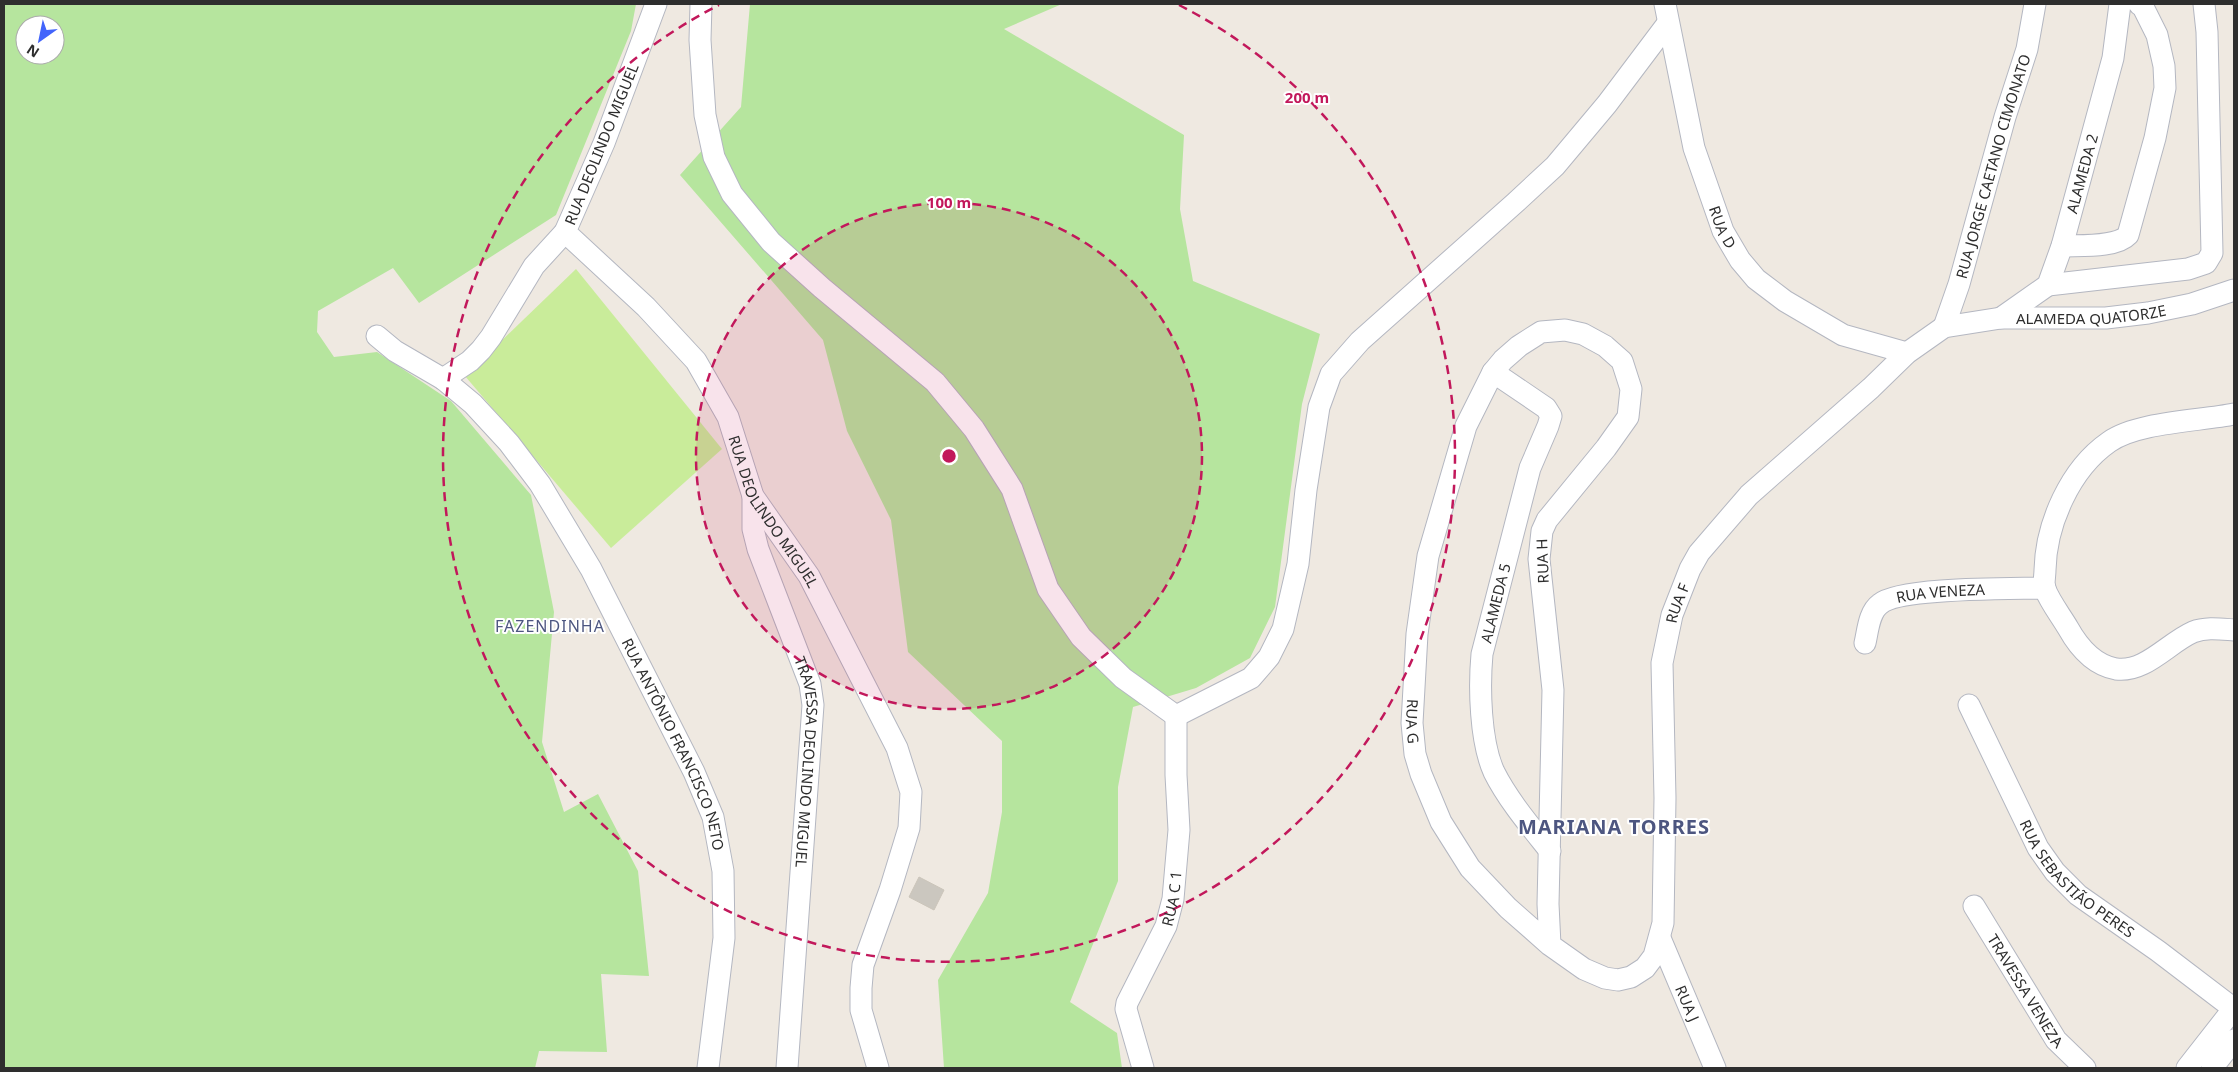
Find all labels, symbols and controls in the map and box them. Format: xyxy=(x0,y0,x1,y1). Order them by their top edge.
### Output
north arrow xyxy=(15,15,65,65)
text: N xyxy=(23,40,43,62)
street label: RUA JORGE CAETANO CIMONATO xyxy=(1951,51,2035,281)
street label: RUA DEOLINDO MIGUEL xyxy=(559,60,643,228)
text: 200 m xyxy=(1285,87,1329,107)
street label: ALAMEDA 2 xyxy=(2061,131,2102,216)
text: 100 m xyxy=(927,192,971,212)
street label: RUA D xyxy=(1705,203,1741,252)
street label: ALAMEDA QUATORZE xyxy=(2016,300,2168,329)
street label: RUA DEOLINDO MIGUEL xyxy=(724,433,823,591)
centre of rings xyxy=(940,447,958,465)
street label: RUA H xyxy=(1531,538,1553,584)
street label: ALAMEDA 5 xyxy=(1475,561,1515,645)
street label: RUA VENEZA xyxy=(1894,579,1986,607)
street label: RUA F xyxy=(1661,580,1694,625)
district label: FAZENDINHA xyxy=(495,615,605,637)
street label: RUA ANTÔNIO FRANCISCO NETO xyxy=(618,634,729,852)
street label: TRAVESSA DEOLINDO MIGUEL xyxy=(790,654,823,868)
street label: RUA G xyxy=(1402,698,1424,744)
district label: MARIANA TORRES xyxy=(1518,813,1710,840)
street label: RUA SEBASTIÃO PERES xyxy=(2016,816,2139,942)
street label: RUA C 1 xyxy=(1156,870,1185,928)
street label: TRAVESSA VENEZA xyxy=(1983,930,2068,1052)
street label: RUA J xyxy=(1671,982,1704,1025)

